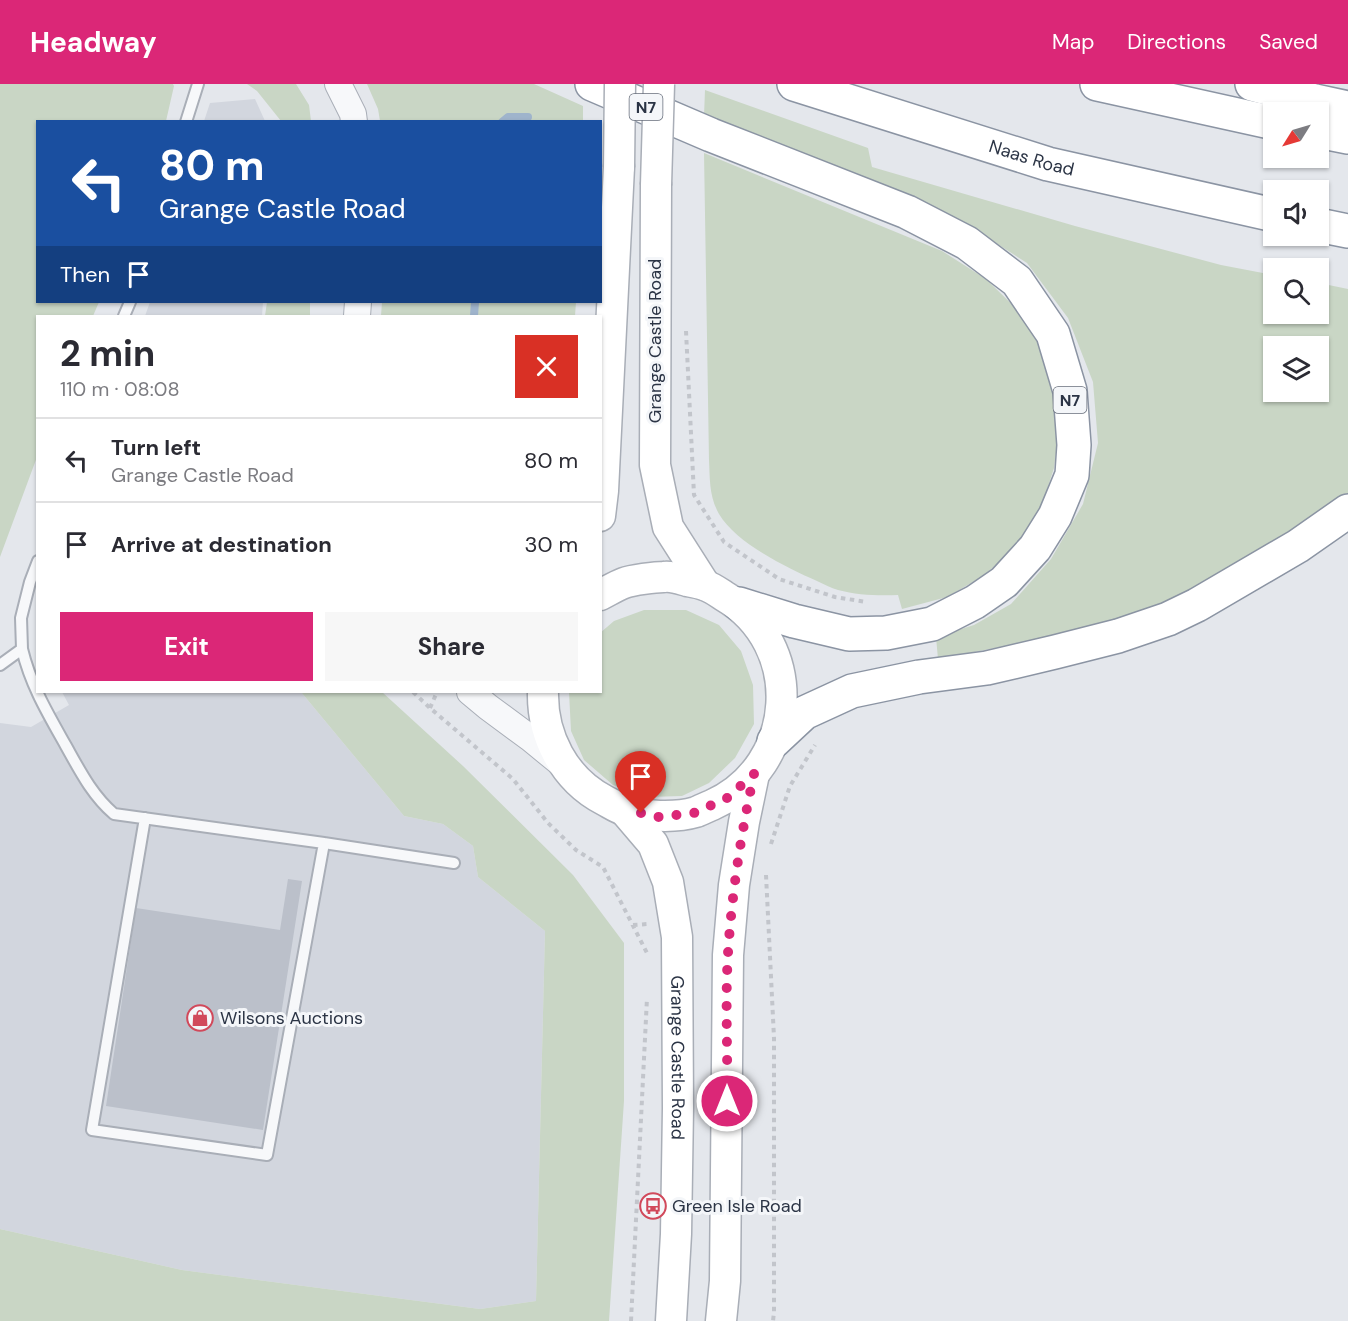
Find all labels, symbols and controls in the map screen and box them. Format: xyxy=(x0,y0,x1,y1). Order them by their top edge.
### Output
text: Headway xyxy=(30,24,157,61)
text: Map xyxy=(1052,28,1094,56)
text: Directions xyxy=(1127,28,1226,56)
text: Saved xyxy=(1259,28,1318,56)
road number: N7 xyxy=(630,94,662,120)
north arrow xyxy=(1263,102,1329,168)
map controls xyxy=(1263,102,1329,402)
street label: Naas Road xyxy=(986,134,1077,182)
text: 80 m xyxy=(159,138,265,193)
icon: left xyxy=(60,144,138,222)
button: sound xyxy=(1263,180,1329,246)
text: Grange Castle Road xyxy=(159,191,406,226)
icon: arrive xyxy=(122,258,155,291)
button: search xyxy=(1263,258,1329,324)
street label: Grange Castle Road xyxy=(643,259,667,423)
text: Then xyxy=(60,260,110,289)
text: 2 min xyxy=(60,330,155,377)
button: close xyxy=(515,335,578,398)
button: layers xyxy=(1263,336,1329,402)
text: 110 m · 08:08 xyxy=(60,376,180,402)
road number: N7 xyxy=(1054,387,1086,413)
text: Turn left xyxy=(111,433,201,462)
icon: left xyxy=(60,444,93,477)
text: 80 m xyxy=(524,446,578,475)
text: Grange Castle Road xyxy=(111,462,294,488)
icon: arrive xyxy=(60,528,93,561)
text: Arrive at destination xyxy=(111,530,332,559)
text: 30 m xyxy=(524,530,578,559)
button: Exit xyxy=(60,612,313,681)
button: Share xyxy=(325,612,578,681)
pin xyxy=(615,751,666,813)
icon: arrive xyxy=(624,760,657,793)
street label: Grange Castle Road xyxy=(665,975,690,1140)
shop icon: Wilsons Auctions xyxy=(185,1003,215,1033)
place label: Wilsons Auctions xyxy=(220,1006,363,1030)
position arrow xyxy=(695,1069,759,1133)
bus stop icon: Green Isle Road xyxy=(638,1191,668,1221)
place label: Green Isle Road xyxy=(672,1194,802,1218)

